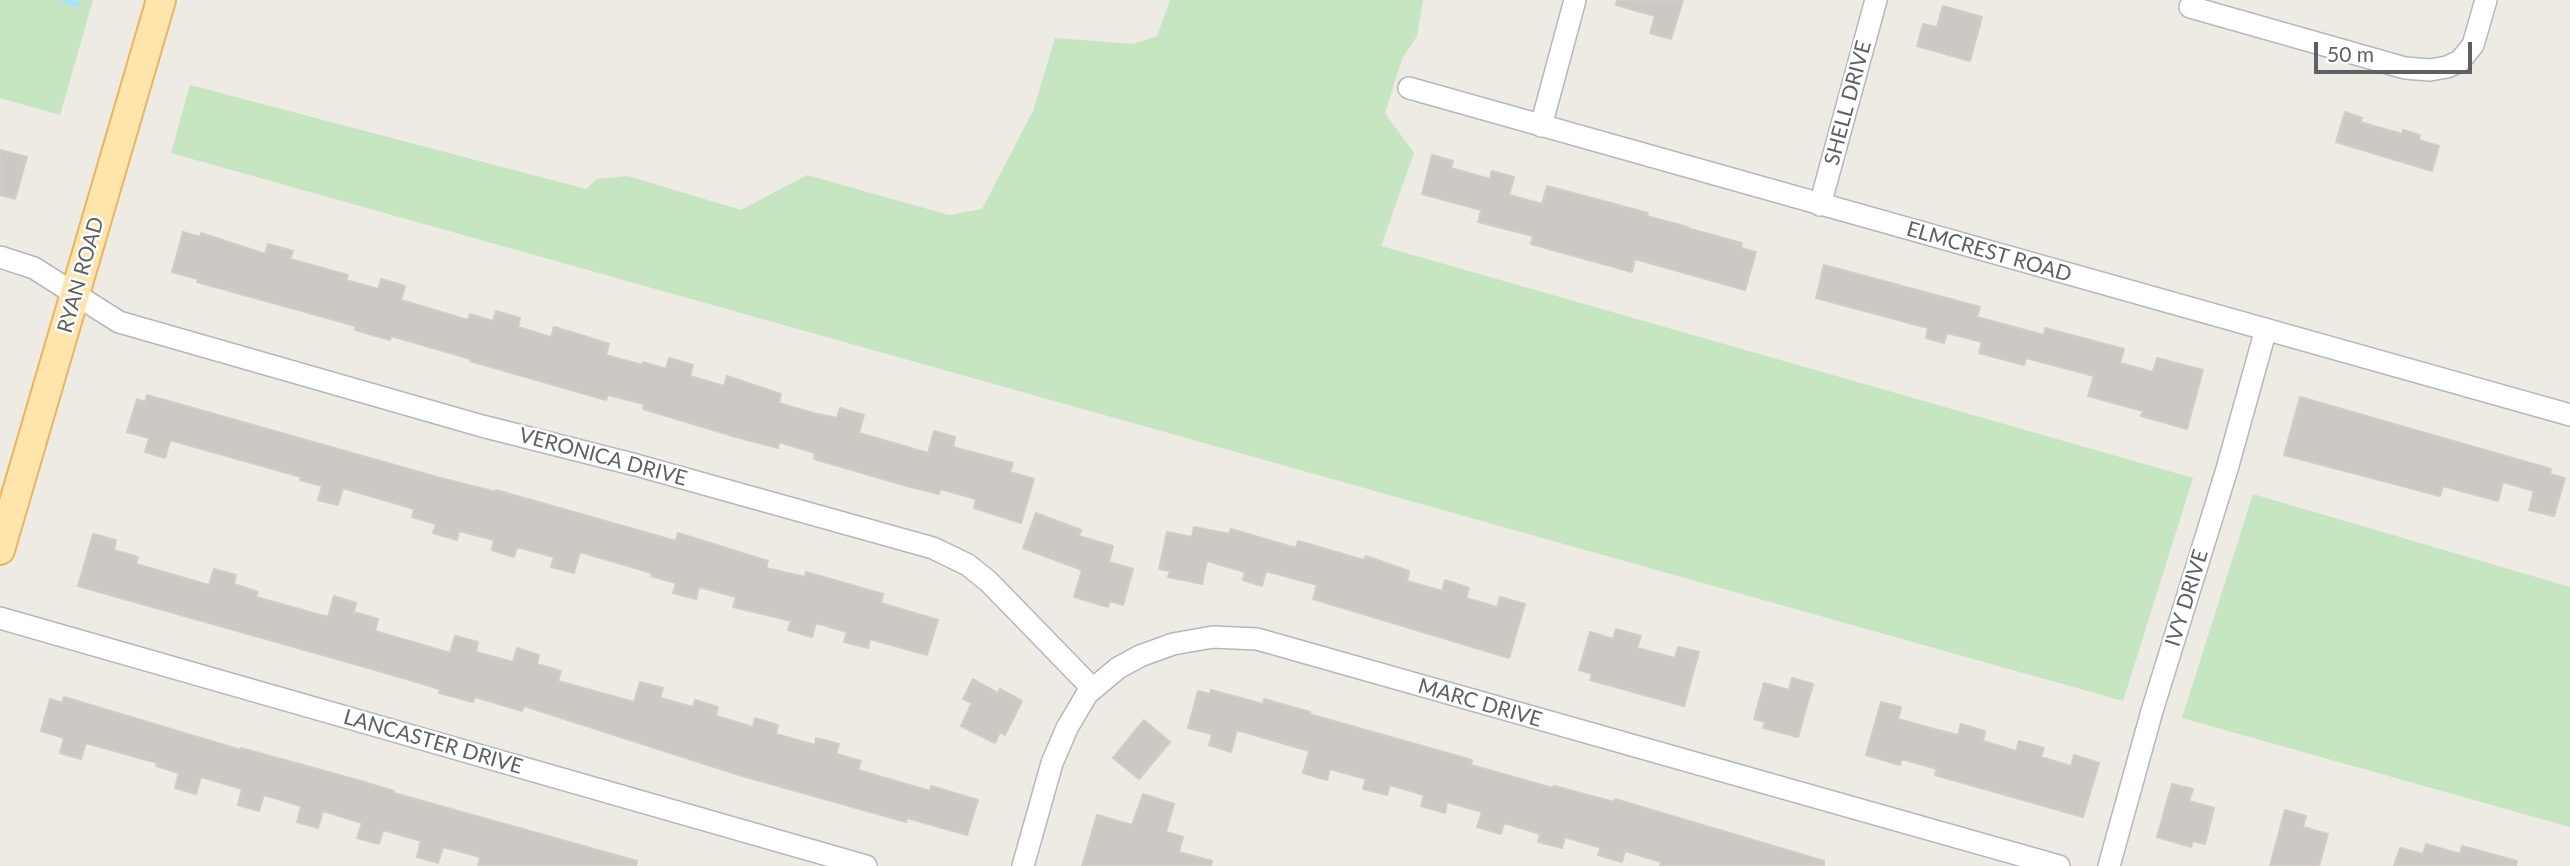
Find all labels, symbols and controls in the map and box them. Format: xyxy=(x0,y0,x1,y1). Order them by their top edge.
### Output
scale bar xyxy=(2318,28,2476,72)
street label: SHELL DRIVE xyxy=(1819,38,1877,168)
text: 50 m xyxy=(2327,41,2374,66)
street label: RYAN ROAD xyxy=(52,214,110,336)
street label: ELMCREST ROAD xyxy=(1904,216,2074,288)
street label: VERONICA DRIVE xyxy=(516,422,690,492)
street label: IVY DRIVE xyxy=(2160,547,2214,649)
street label: MARC DRIVE xyxy=(1415,673,1545,733)
street label: LANCASTER DRIVE xyxy=(341,704,525,780)

